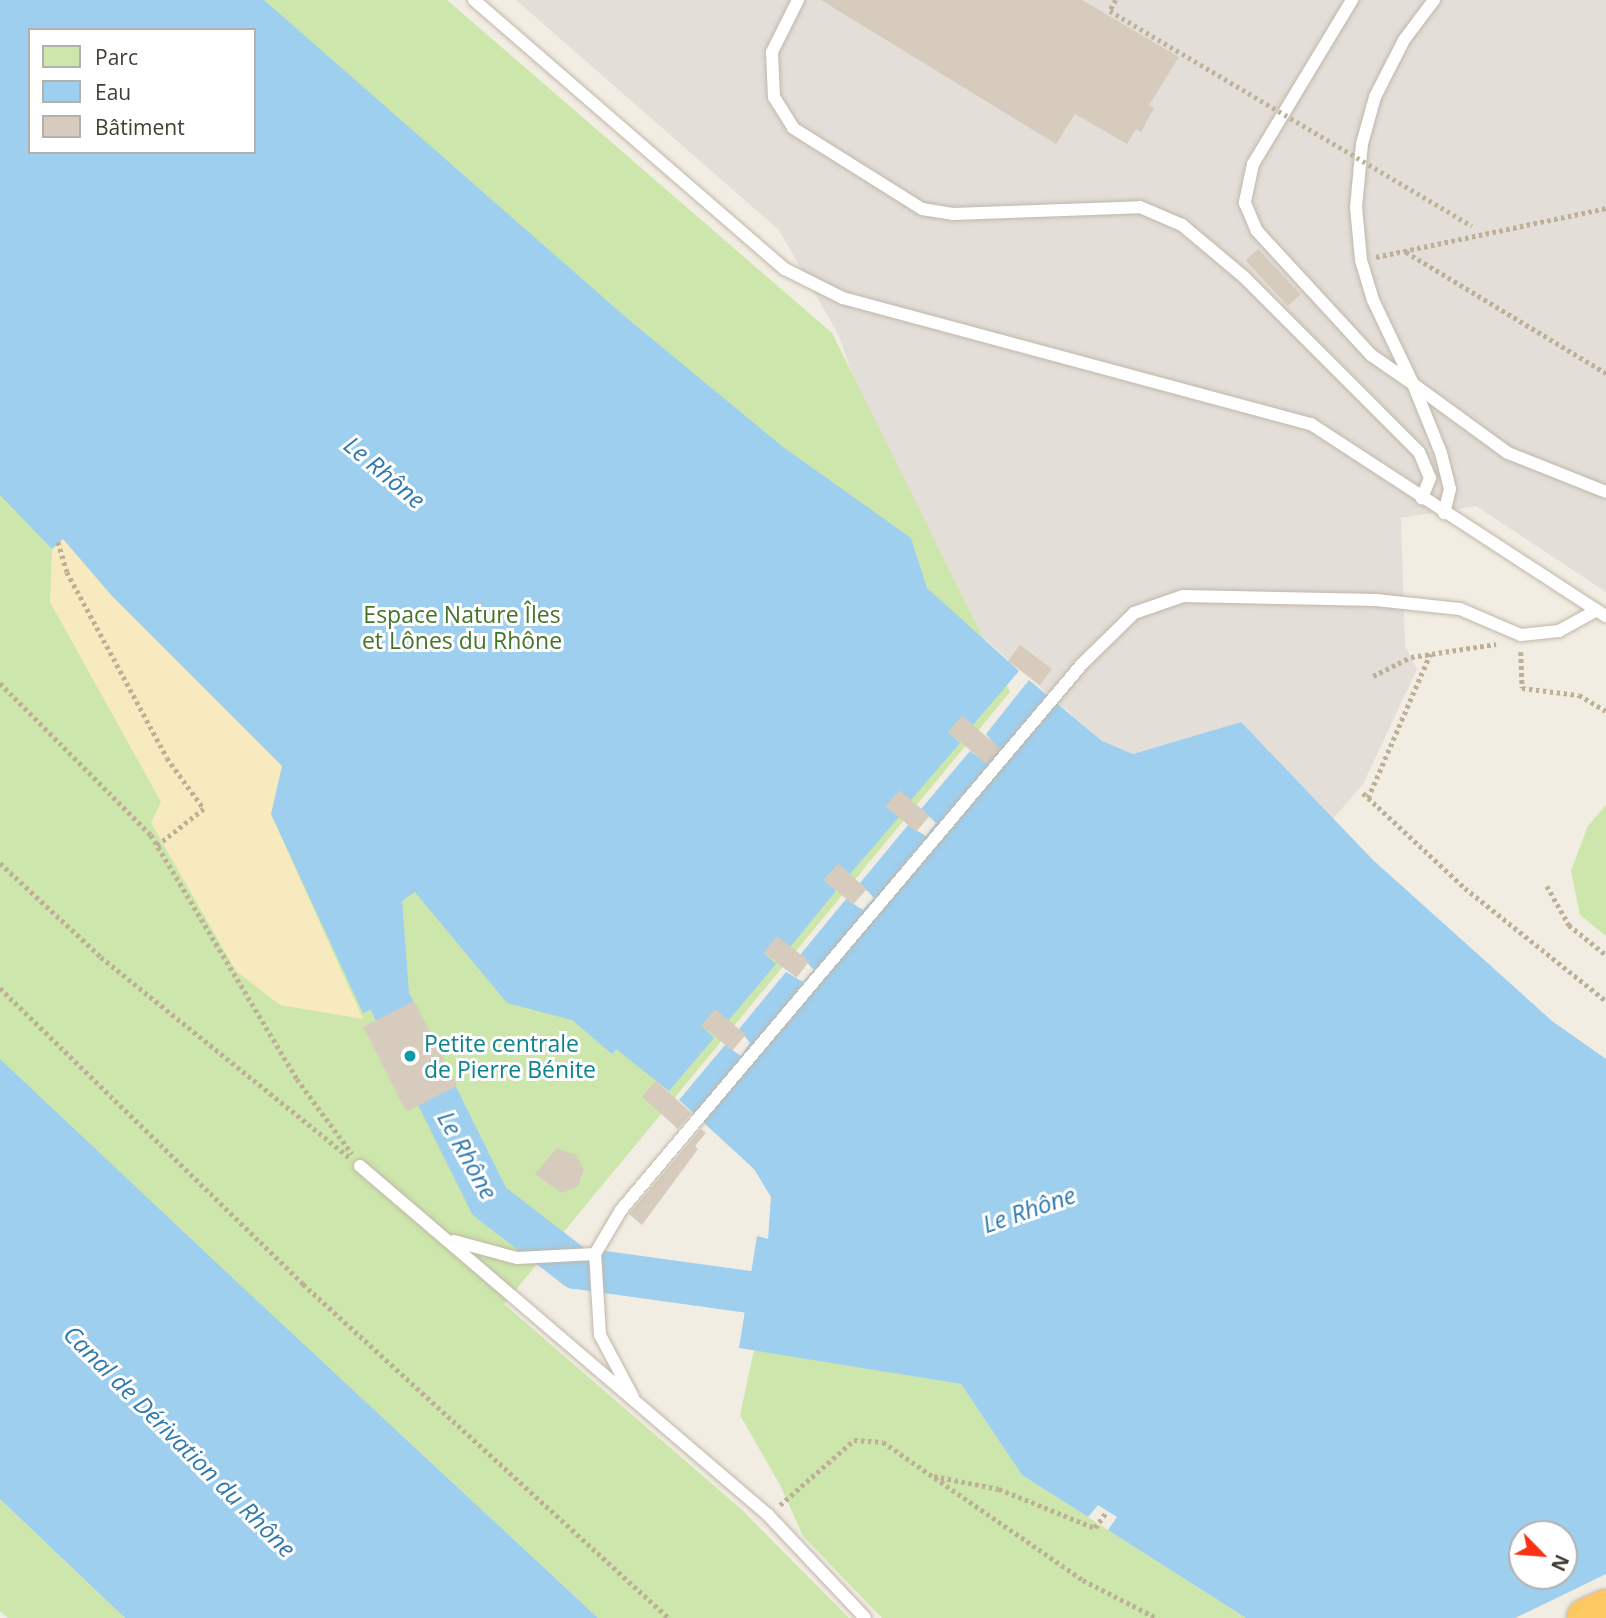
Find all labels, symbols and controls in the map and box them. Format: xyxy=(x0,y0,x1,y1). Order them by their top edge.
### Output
legend xyxy=(28,28,256,154)
text: Parc xyxy=(95,43,138,71)
text: Eau xyxy=(95,78,131,106)
text: Bâtiment xyxy=(95,113,185,141)
water label: Le Rhône xyxy=(339,430,431,514)
park label: Espace Nature Îles et Lônes du Rhône xyxy=(362,600,562,654)
place label: Petite centrale de Pierre Bénite xyxy=(424,1029,596,1083)
marker: Petite centrale de Pierre Bénite xyxy=(402,1048,418,1064)
water label: Le Rhône xyxy=(432,1106,504,1204)
water label: Le Rhône xyxy=(979,1180,1079,1238)
water label: Canal de Dérivation du Rhône xyxy=(58,1319,302,1563)
north arrow xyxy=(1508,1520,1578,1590)
text: N xyxy=(1545,1551,1575,1576)

